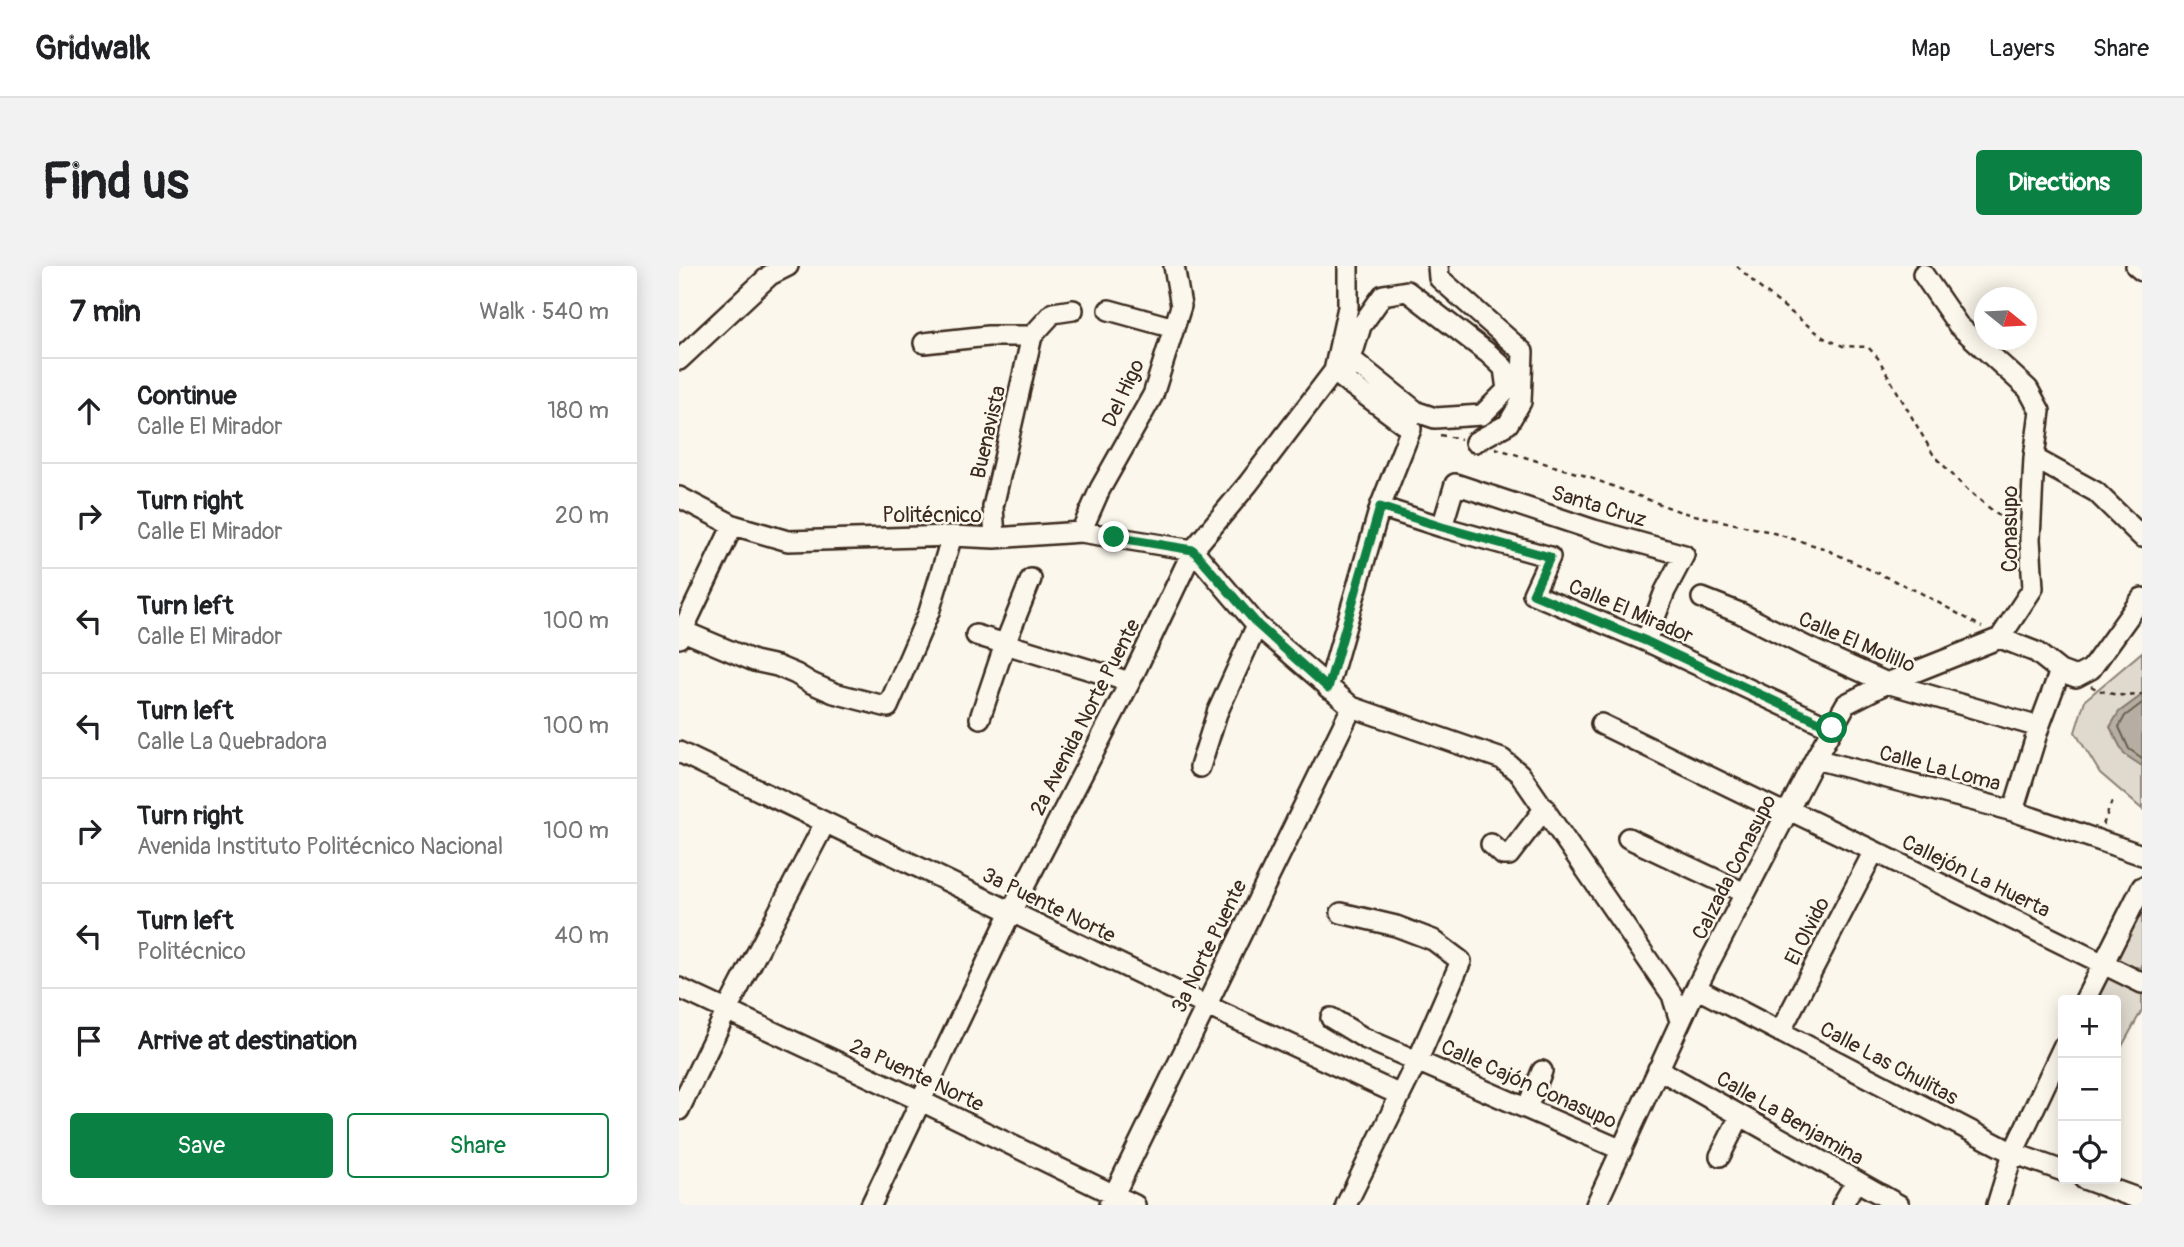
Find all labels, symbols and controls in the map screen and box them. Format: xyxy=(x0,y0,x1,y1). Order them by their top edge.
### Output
text: Gridwalk xyxy=(35,28,150,69)
text: Map xyxy=(1911,34,1951,63)
text: Layers xyxy=(1989,34,2055,63)
text: Share xyxy=(2093,34,2149,63)
button: Directions xyxy=(1976,150,2142,215)
text: Find us xyxy=(42,152,189,213)
north arrow xyxy=(1974,287,2037,350)
text: 7 min xyxy=(70,293,141,330)
text: Walk · 540 m xyxy=(479,297,609,326)
street label: Del Higo xyxy=(1096,355,1151,432)
text: Continue xyxy=(137,380,237,412)
street label: Buenavista xyxy=(965,383,1012,481)
icon: ahead xyxy=(70,392,108,430)
text: 180 m xyxy=(547,396,609,425)
text: Calle El Mirador xyxy=(137,412,283,441)
street label: Santa Cruz xyxy=(1548,479,1650,534)
text: Turn right xyxy=(137,485,243,517)
street label: Conasupo xyxy=(1997,486,2024,572)
icon: right xyxy=(70,497,108,535)
text: 20 m xyxy=(555,501,609,530)
street label: Politécnico xyxy=(882,502,982,529)
text: Calle El Mirador xyxy=(137,517,283,546)
route end xyxy=(1098,521,1129,552)
street label: Calle El Mirador xyxy=(1564,573,1698,650)
text: Turn left xyxy=(137,590,233,622)
icon: left xyxy=(70,602,108,640)
text: 100 m xyxy=(543,606,609,635)
street label: Calle El Molillo xyxy=(1794,606,1919,679)
street label: 2a Avenida Norte Puente xyxy=(1024,614,1147,820)
text: Calle El Mirador xyxy=(137,622,283,651)
text: Turn left xyxy=(137,695,233,727)
icon: left xyxy=(70,707,108,745)
text: 100 m xyxy=(543,711,609,740)
route start xyxy=(1816,712,1847,743)
text: Calle La Quebradora xyxy=(137,727,327,756)
street label: Calle La Loma xyxy=(1876,739,2004,798)
street label: Calzada Conasupo xyxy=(1686,790,1783,944)
text: Turn right xyxy=(137,800,243,832)
icon: right xyxy=(70,812,108,850)
text: 100 m xyxy=(543,816,609,845)
street label: Callejón La Huerta xyxy=(1897,829,2054,924)
text: Avenida Instituto Politécnico Nacional xyxy=(137,832,503,861)
street label: 3a Puente Norte xyxy=(978,862,1120,950)
street label: 3a Norte Puente xyxy=(1166,875,1254,1017)
street label: El Olvido xyxy=(1779,893,1836,970)
text: Turn left xyxy=(137,905,233,937)
icon: left xyxy=(70,917,108,955)
text: 40 m xyxy=(555,921,609,950)
text: Politécnico xyxy=(137,937,246,966)
map controls xyxy=(2058,995,2121,1184)
button: + xyxy=(2058,995,2121,1058)
street label: Calle Las Chulitas xyxy=(1815,1016,1963,1112)
icon: arrive xyxy=(70,1022,108,1060)
text: Arrive at destination xyxy=(137,1025,357,1057)
street label: 2a Puente Norte xyxy=(845,1033,989,1119)
street label: Calle Cajón Conasupo xyxy=(1437,1034,1621,1135)
button: − xyxy=(2058,1058,2121,1121)
street label: Calle La Benjamina xyxy=(1711,1065,1868,1172)
button: Save xyxy=(70,1113,333,1178)
button: Share xyxy=(347,1113,609,1178)
button: locate xyxy=(2058,1121,2121,1184)

